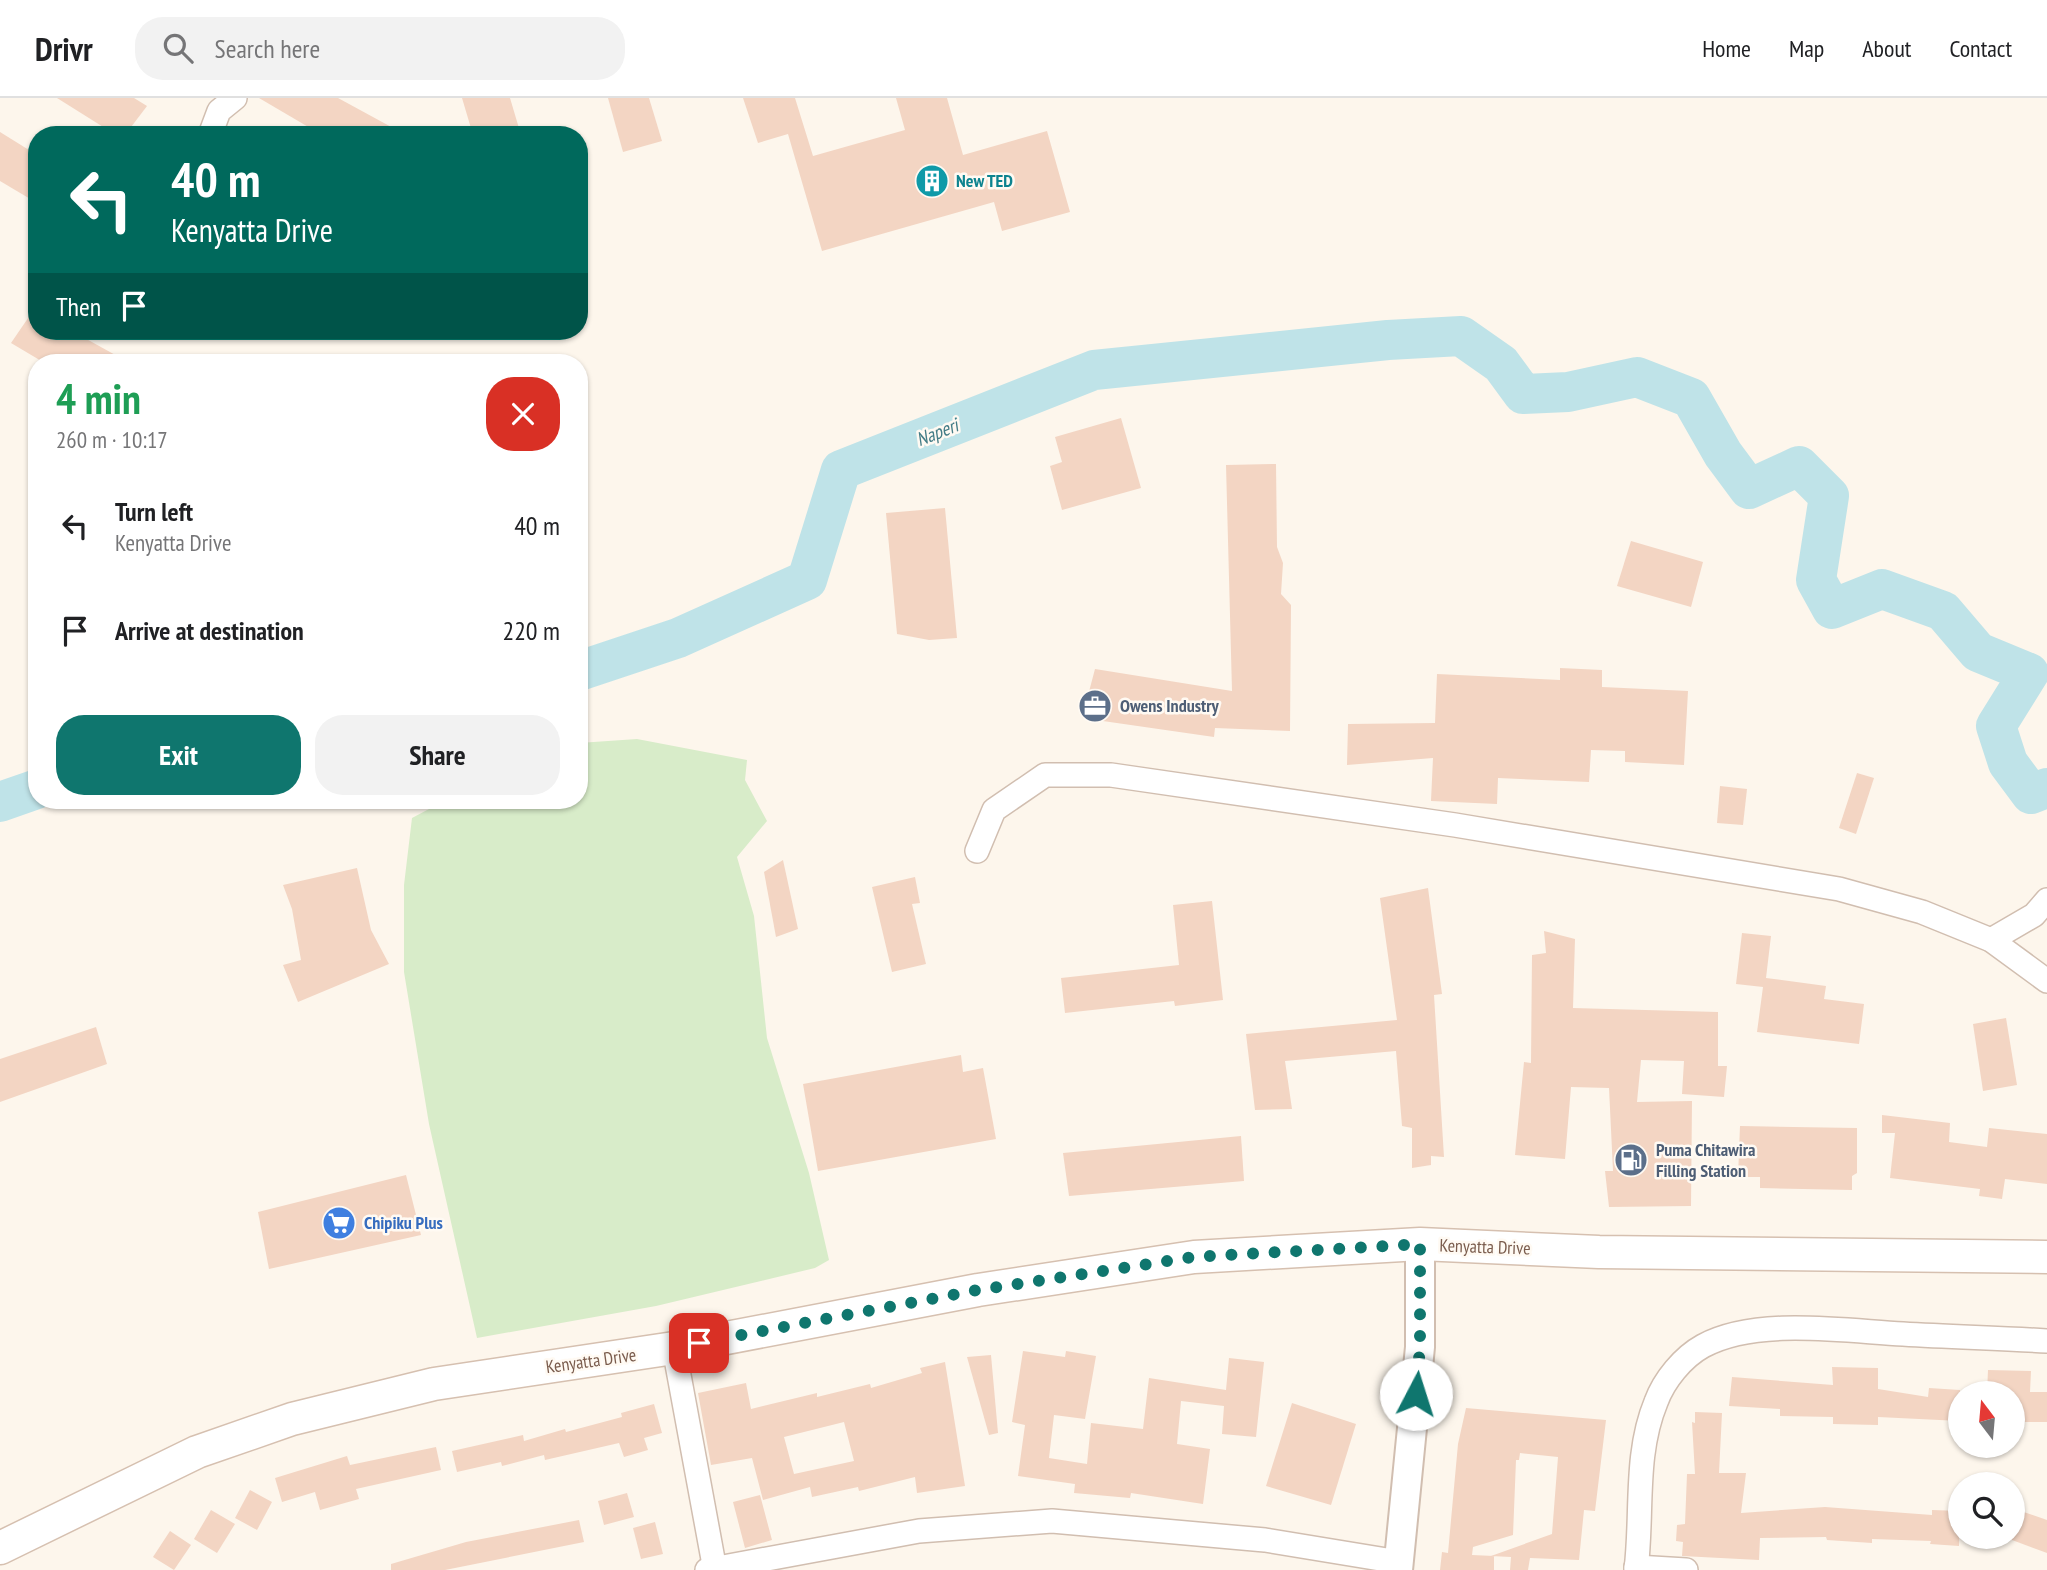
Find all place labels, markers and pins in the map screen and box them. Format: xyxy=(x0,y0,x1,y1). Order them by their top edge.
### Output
building icon: New TED xyxy=(913,162,951,200)
place label: New TED xyxy=(956,169,1013,192)
office icon: Owens Industry xyxy=(1076,687,1114,725)
place label: Owens Industry xyxy=(1120,694,1220,717)
place label: Puma Chitawira Filling Station xyxy=(1656,1138,1756,1182)
fuel station icon: Puma Chitawira Filling Station xyxy=(1612,1141,1650,1179)
supermarket icon: Chipiku Plus xyxy=(320,1204,358,1242)
place label: Chipiku Plus xyxy=(364,1211,443,1234)
pin xyxy=(669,1313,729,1373)

